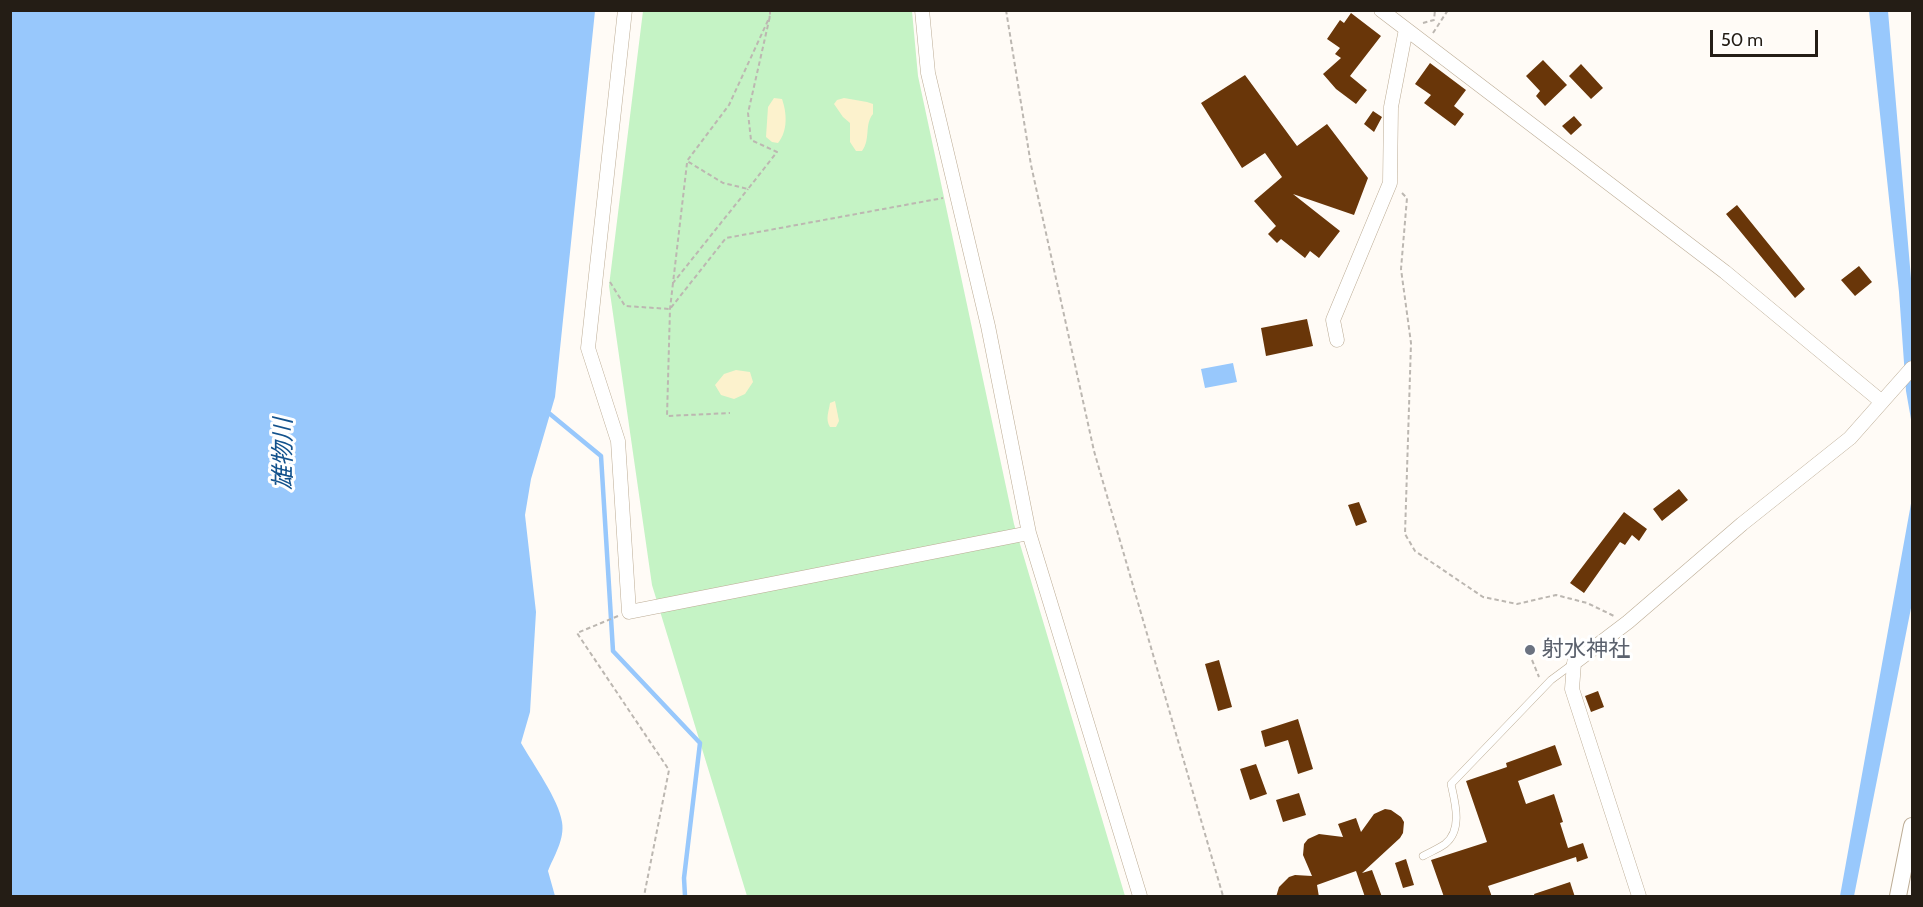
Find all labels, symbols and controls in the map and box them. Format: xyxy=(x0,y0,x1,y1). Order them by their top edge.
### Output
scale bar xyxy=(1713,18,1821,56)
text: 50 m xyxy=(1721,29,1763,51)
water label: 雄物川 xyxy=(270,418,298,490)
place label: 射水神社 xyxy=(1542,637,1630,663)
marker: 射水神社 xyxy=(1523,643,1537,657)

